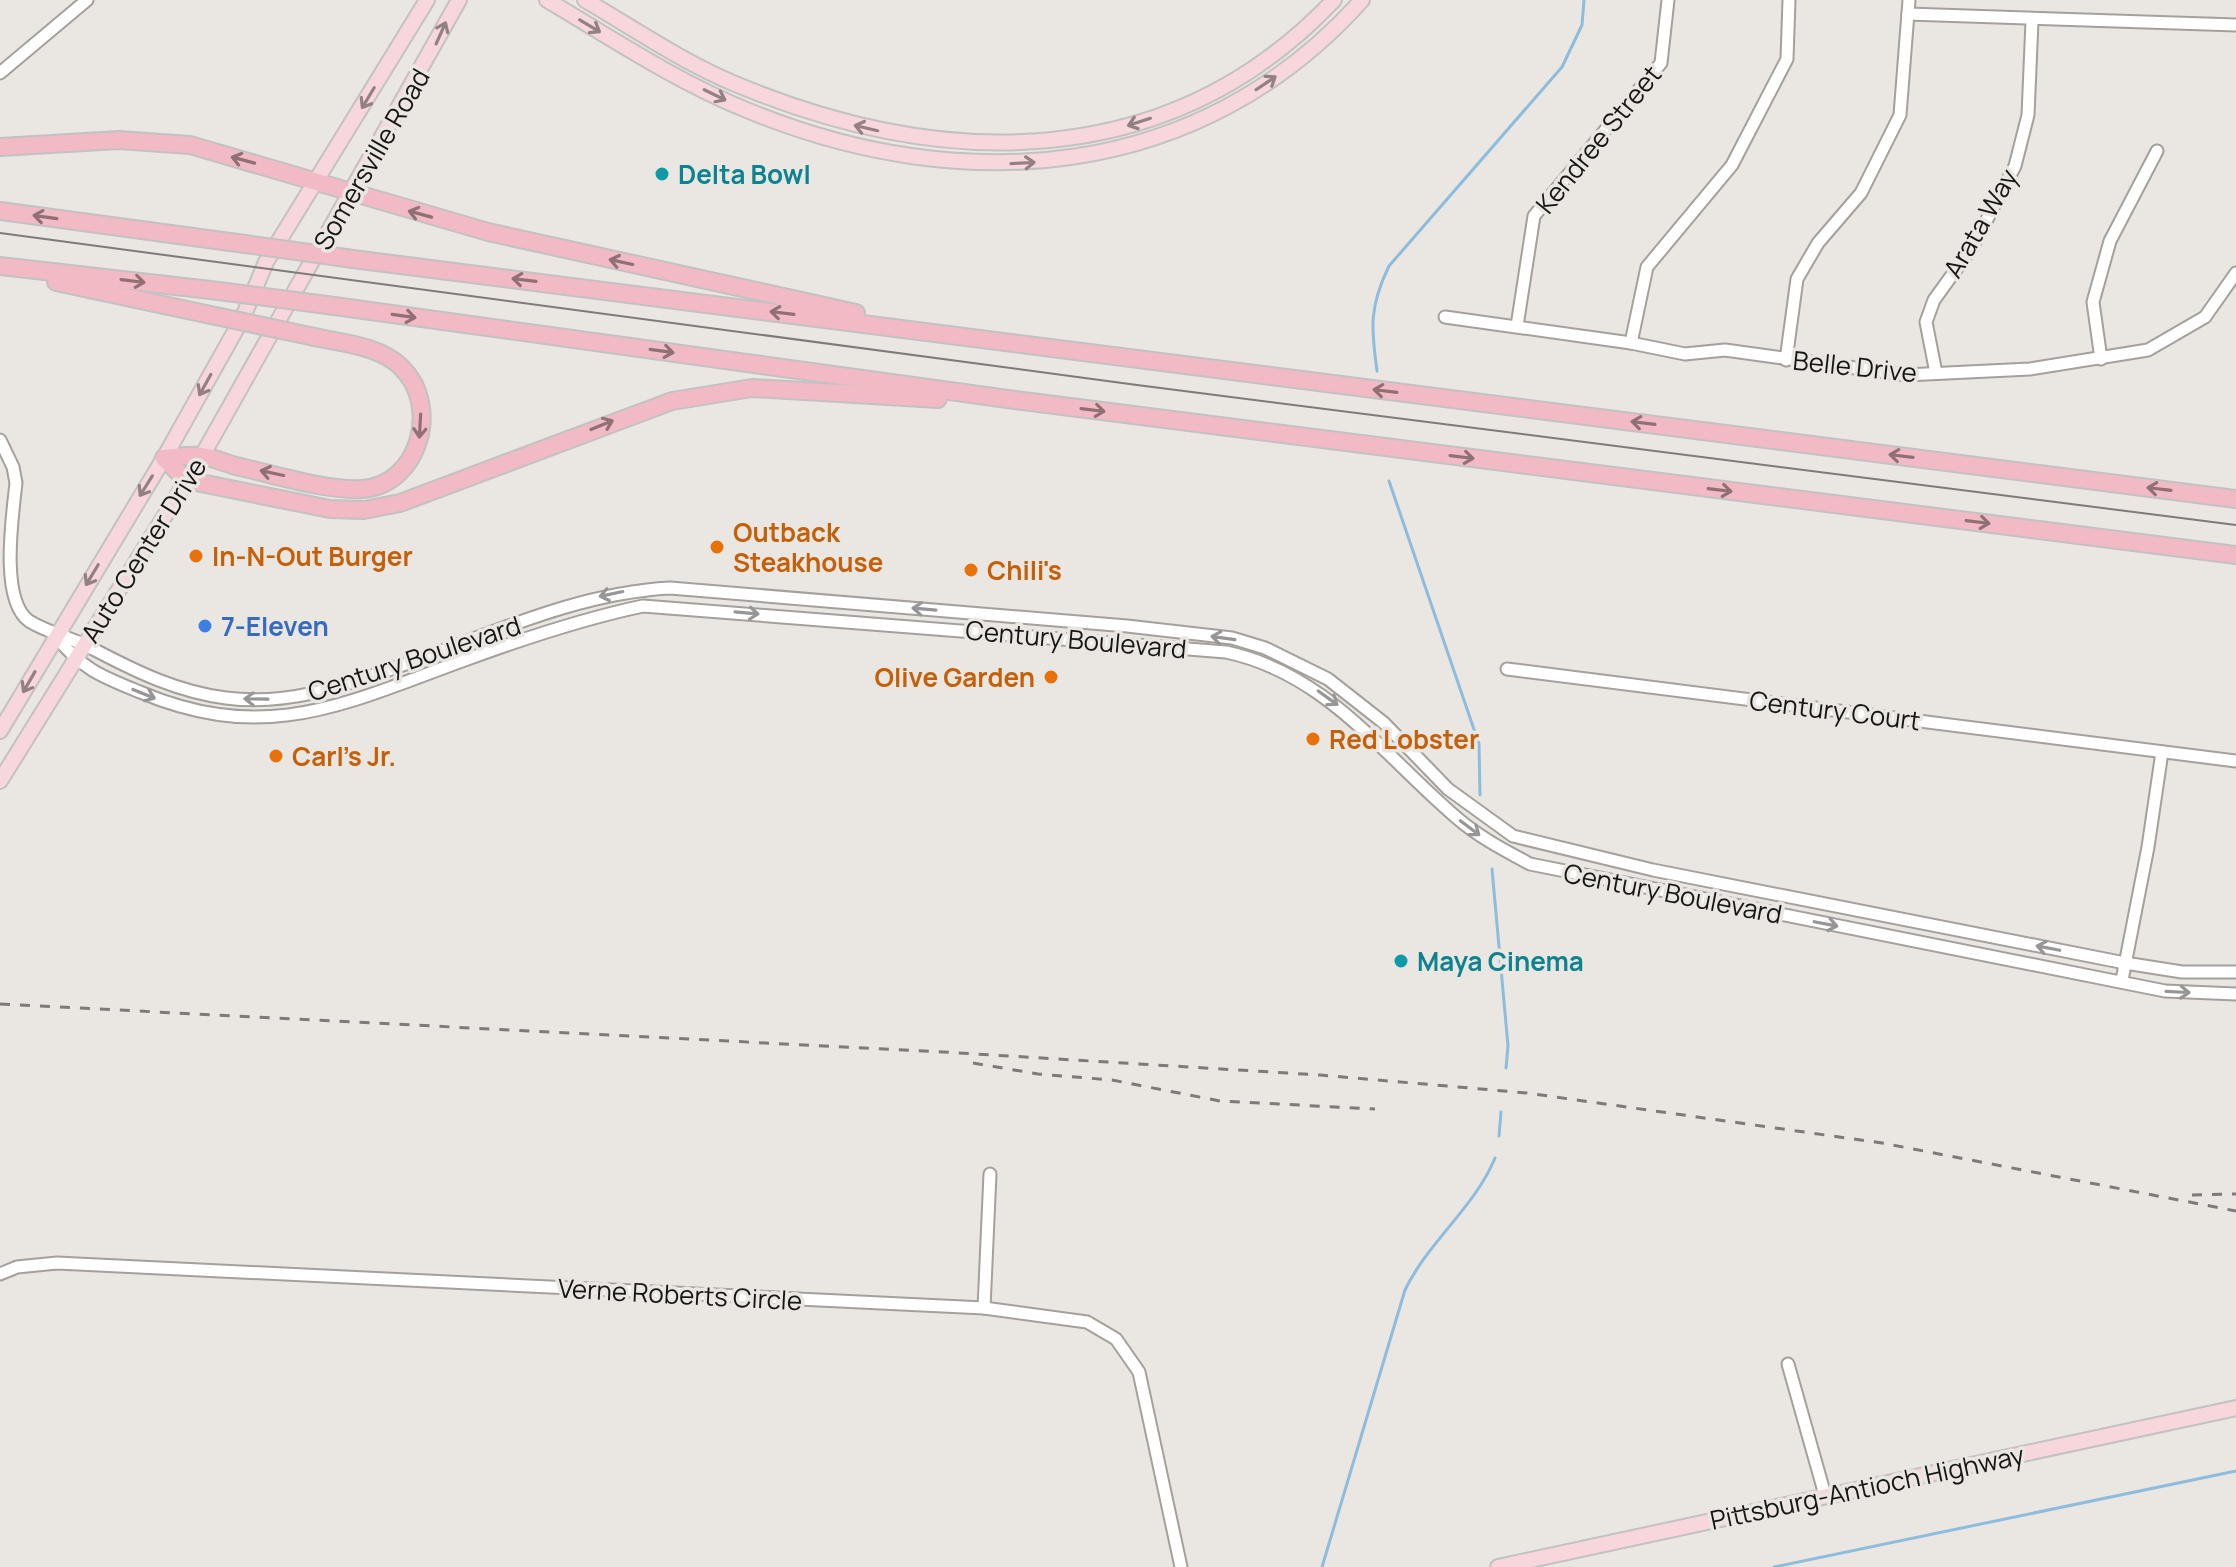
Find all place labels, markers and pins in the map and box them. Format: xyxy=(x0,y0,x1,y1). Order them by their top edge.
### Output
place label: Delta Bowl xyxy=(678,156,811,192)
marker: Delta Bowl xyxy=(653,165,671,183)
place label: Outback Steakhouse xyxy=(733,514,883,580)
place label: In-N-Out Burger xyxy=(212,538,413,574)
marker: Outback Steakhouse xyxy=(708,538,726,556)
marker: In-N-Out Burger xyxy=(187,547,205,565)
place label: Chili's xyxy=(987,552,1062,588)
marker: Chili's xyxy=(962,561,980,579)
place label: 7-Eleven xyxy=(221,608,329,644)
marker: 7-Eleven xyxy=(196,617,214,635)
place label: Olive Garden xyxy=(875,659,1035,695)
marker: Olive Garden xyxy=(1042,668,1060,686)
place label: Red Lobster xyxy=(1329,721,1479,757)
marker: Red Lobster xyxy=(1304,730,1322,748)
place label: Carl's Jr. xyxy=(292,738,396,774)
marker: Carl's Jr. xyxy=(267,747,285,765)
place label: Maya Cinema xyxy=(1417,943,1584,979)
marker: Maya Cinema xyxy=(1392,952,1410,970)

